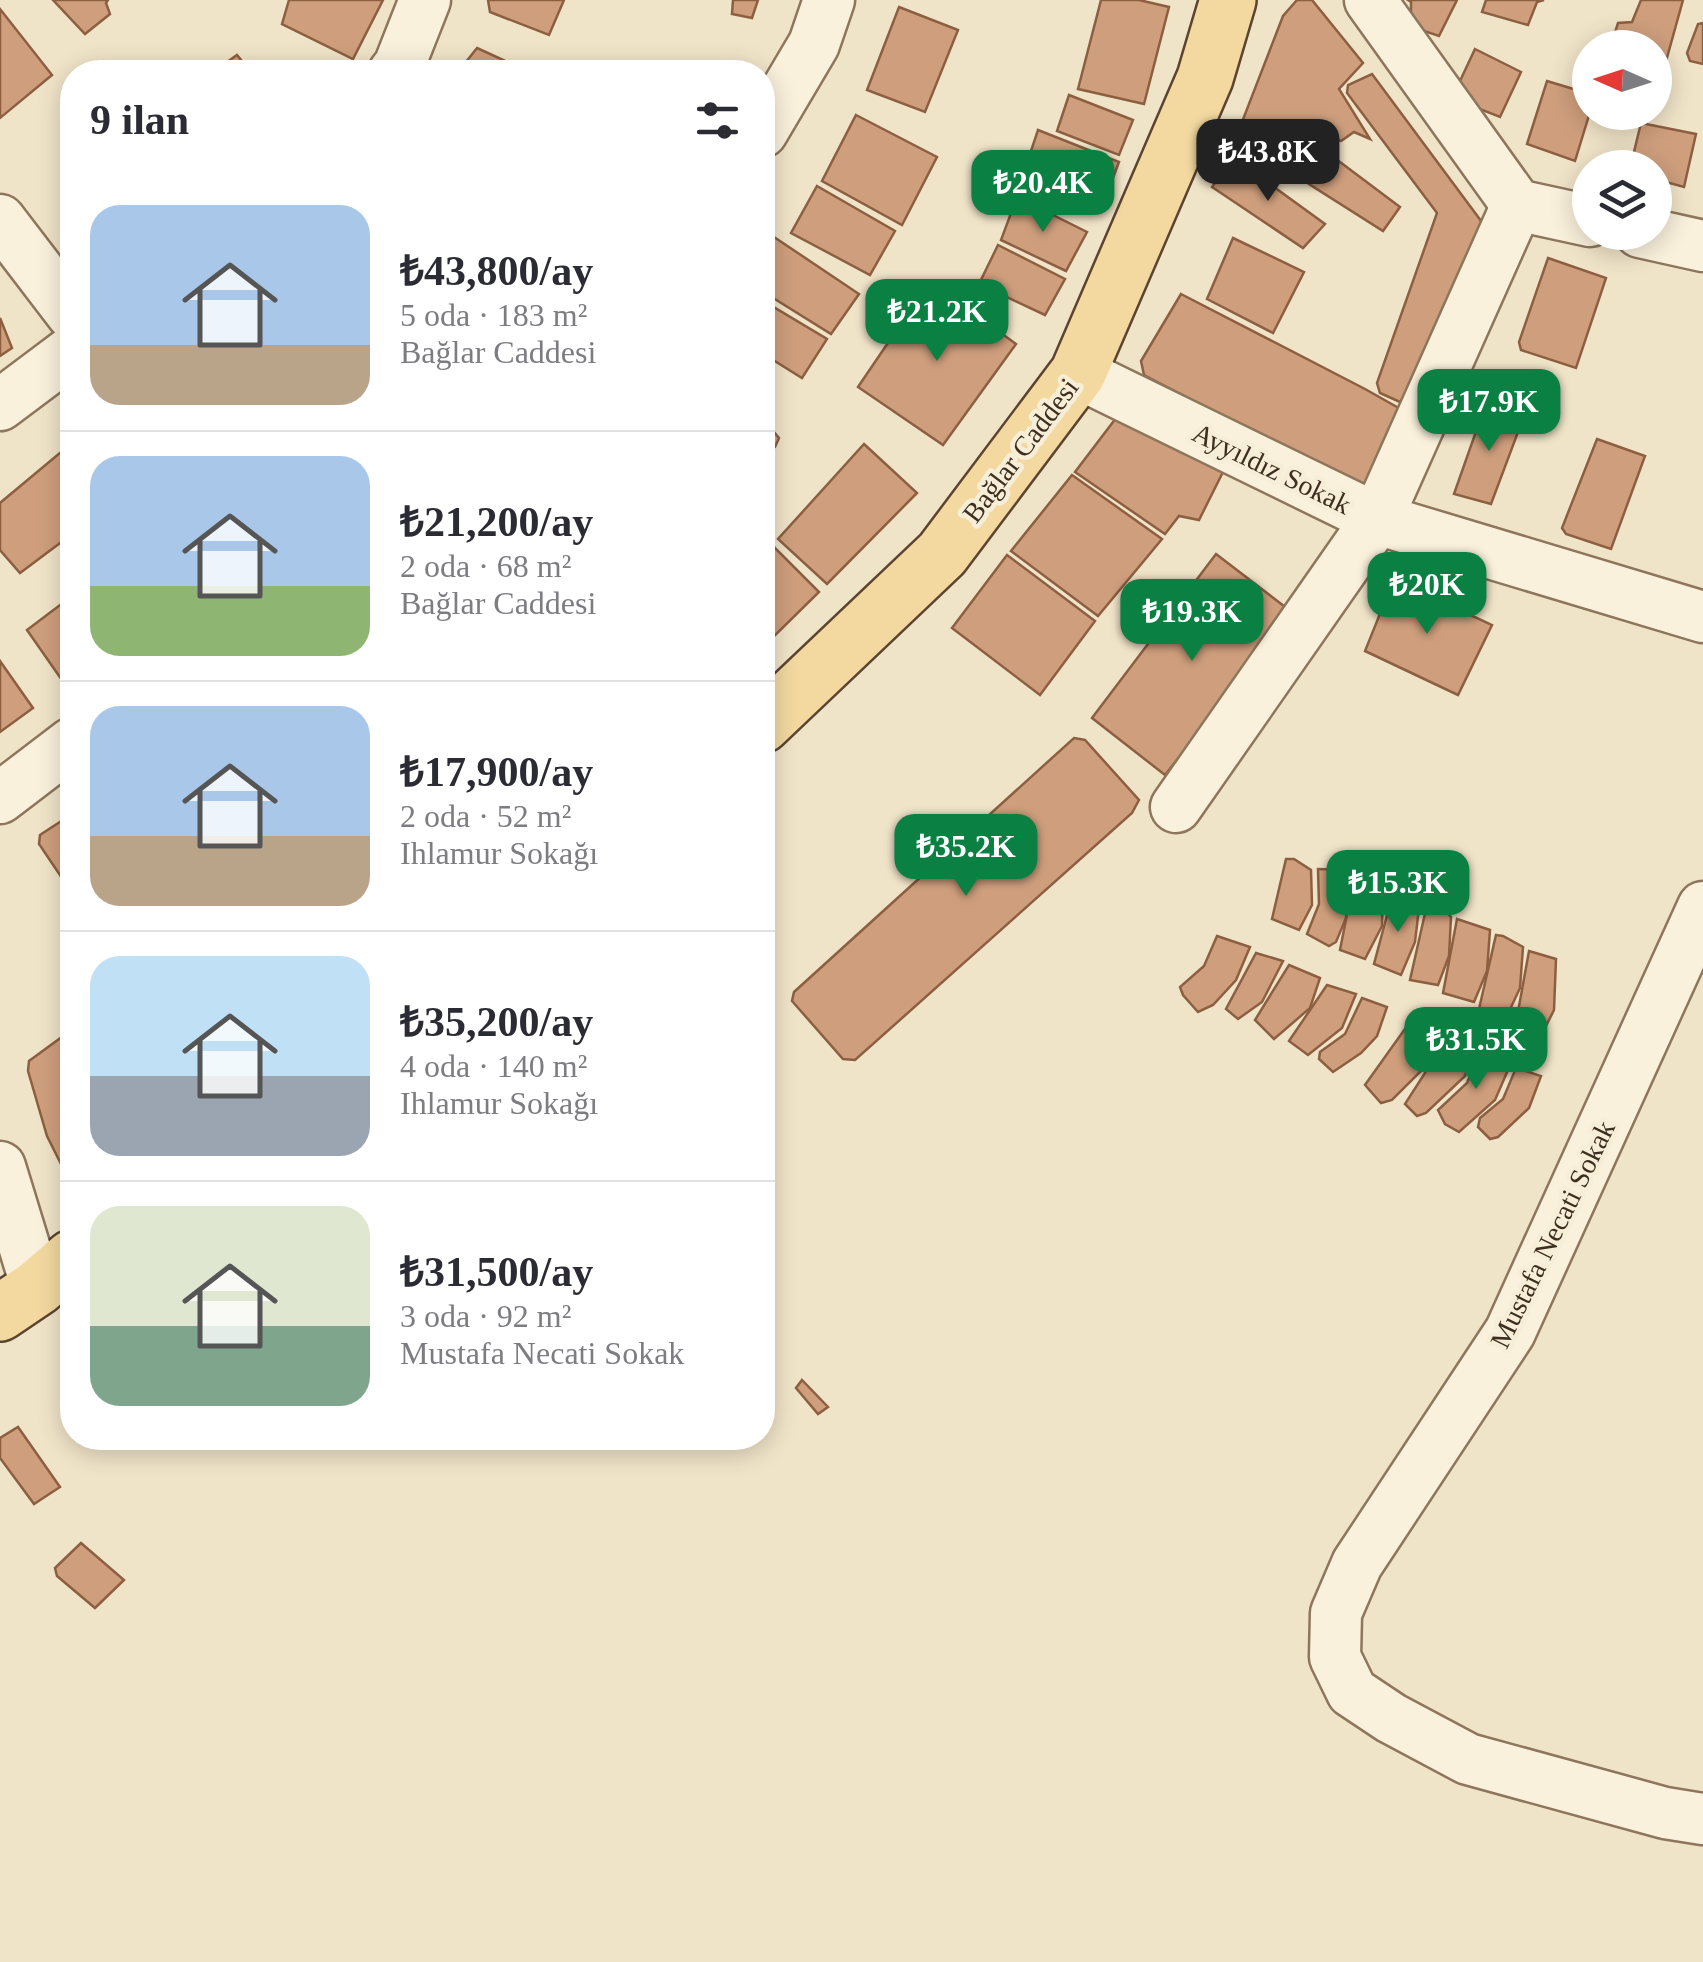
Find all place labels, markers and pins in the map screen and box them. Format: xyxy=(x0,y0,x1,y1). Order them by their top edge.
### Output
pin: ₺43.8K xyxy=(1187,119,1349,204)
pin: ₺20.4K xyxy=(962,150,1124,235)
pin: ₺21.2K xyxy=(856,279,1018,364)
pin: ₺17.9K xyxy=(1408,369,1570,454)
pin: ₺20K xyxy=(1368,552,1486,637)
pin: ₺19.3K xyxy=(1111,579,1273,664)
pin: ₺35.2K xyxy=(885,814,1047,899)
pin: ₺15.3K xyxy=(1317,850,1479,935)
pin: ₺31.5K xyxy=(1395,1007,1557,1092)

